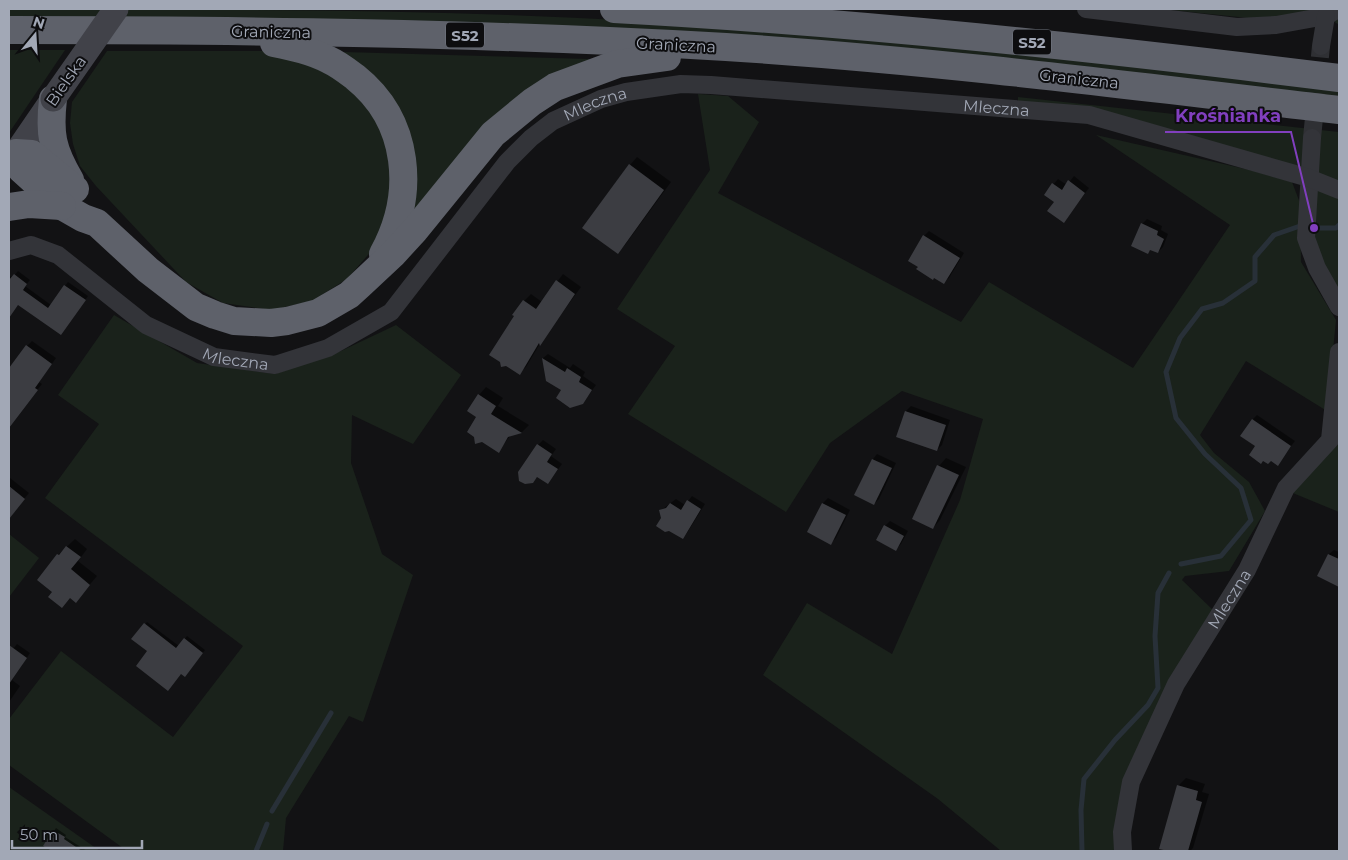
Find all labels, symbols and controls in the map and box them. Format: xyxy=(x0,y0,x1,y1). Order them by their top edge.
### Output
north arrow xyxy=(10,10,60,60)
text: N xyxy=(31,12,47,33)
street label: Graniczna xyxy=(231,22,311,42)
road number: S52 xyxy=(446,22,484,48)
road number: S52 xyxy=(1013,30,1051,54)
street label: Graniczna xyxy=(636,33,716,57)
street label: Bielska xyxy=(42,52,90,110)
street label: Graniczna xyxy=(1038,65,1120,93)
street label: Mleczna xyxy=(560,83,629,124)
street label: Mleczna xyxy=(962,96,1030,120)
callout: Krośnianka xyxy=(1165,99,1291,132)
text: Krośnianka xyxy=(1175,105,1281,127)
street label: Mleczna xyxy=(200,344,270,374)
street label: Mleczna xyxy=(1203,566,1255,632)
scale bar xyxy=(12,818,142,850)
text: 50 m xyxy=(20,825,58,844)

